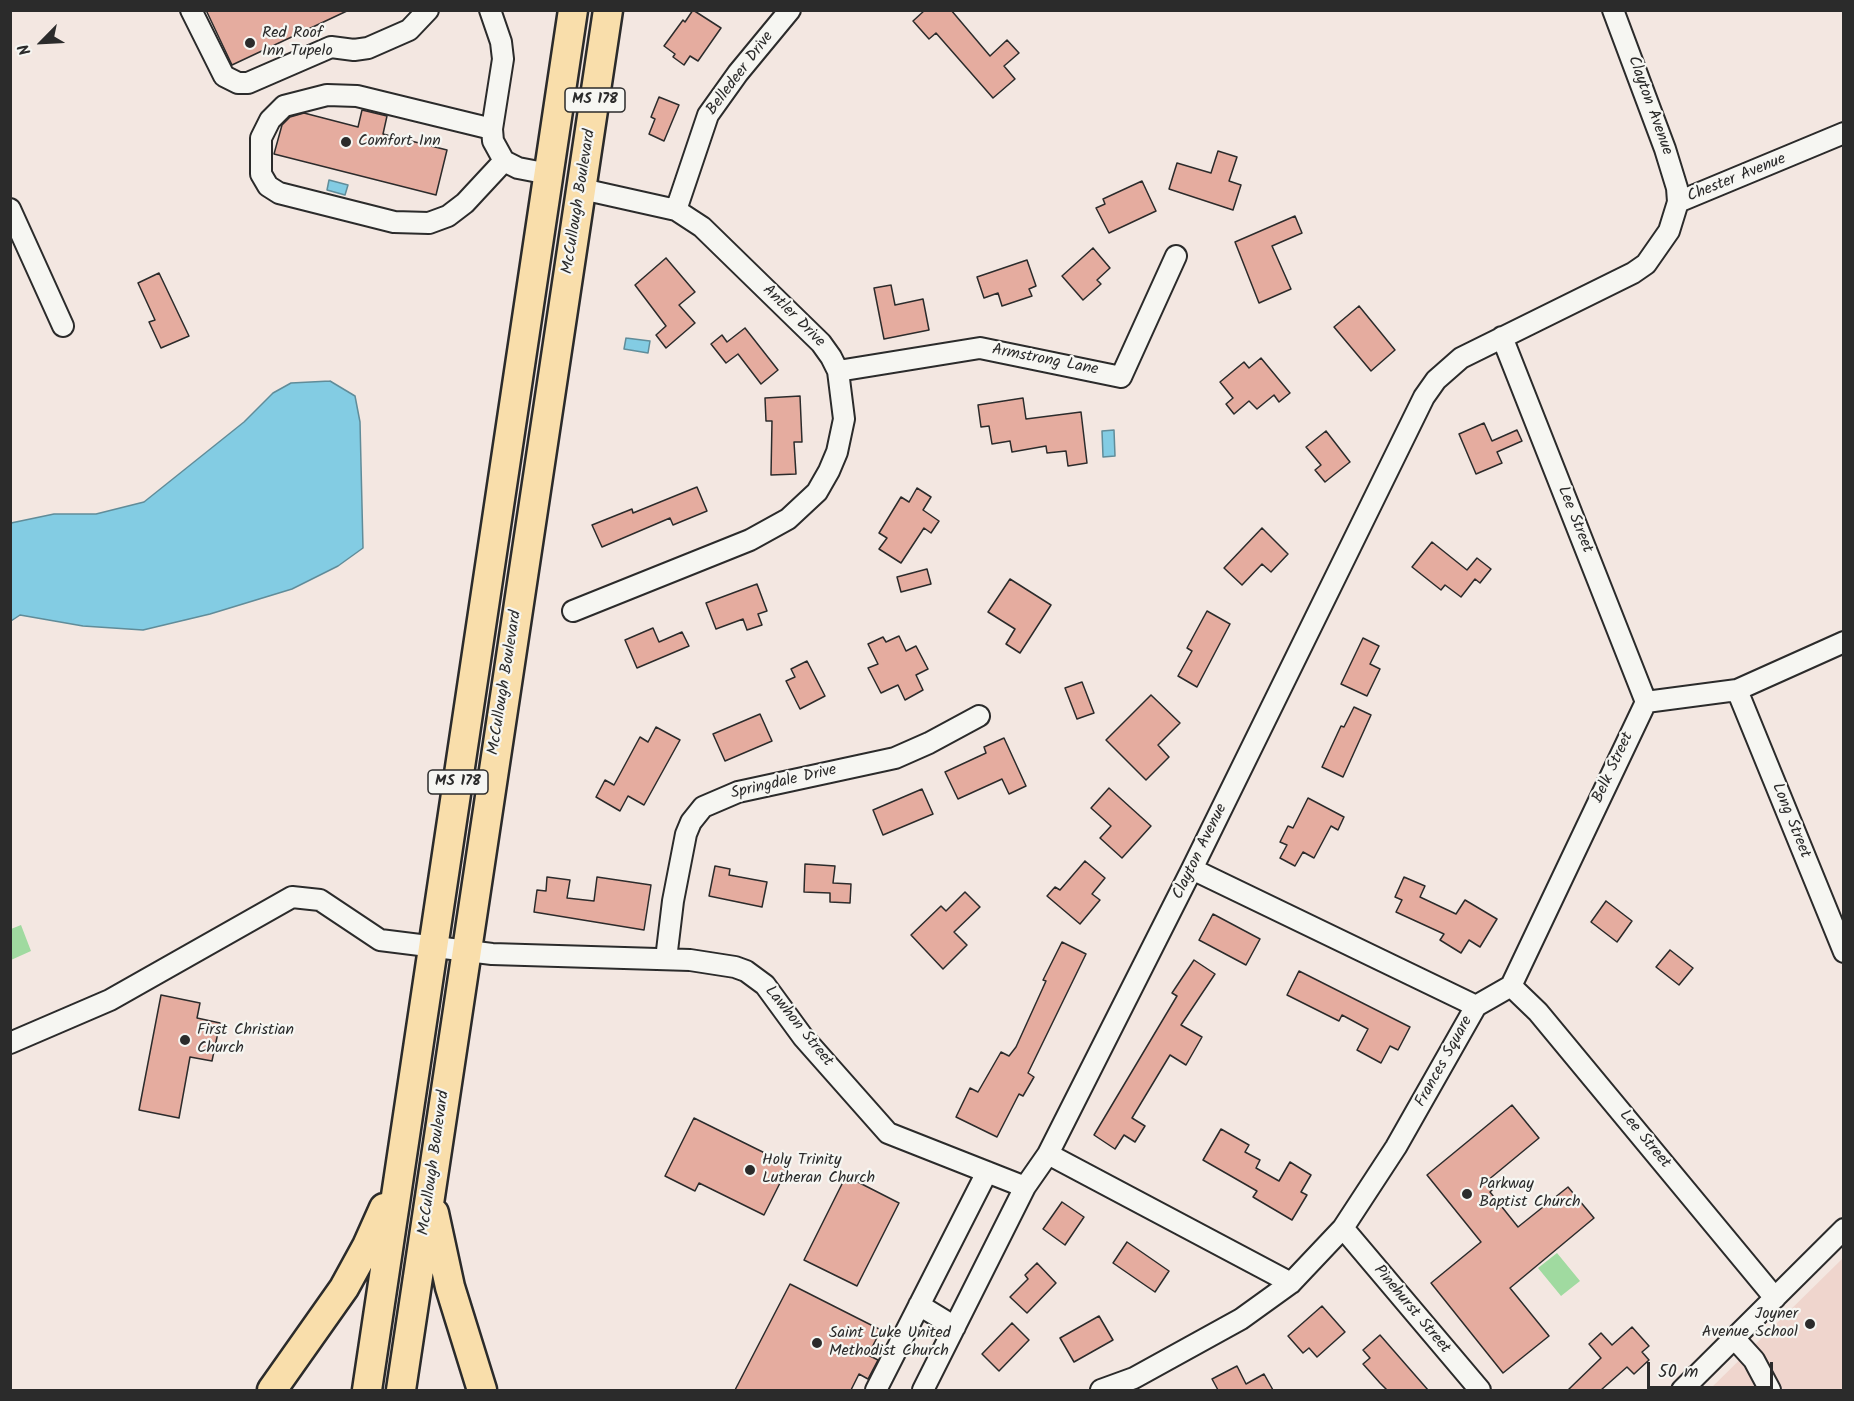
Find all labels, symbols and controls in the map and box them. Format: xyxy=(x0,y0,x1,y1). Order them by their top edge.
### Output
north arrow xyxy=(12,12,72,72)
place label: Red Roof Inn Tupelo xyxy=(262,24,333,62)
street label: Belledeer Drive xyxy=(703,28,779,120)
marker: Red Roof Inn Tupelo xyxy=(243,36,257,50)
text: N xyxy=(12,40,39,59)
street label: Clayton Avenue xyxy=(1622,54,1676,158)
road number: MS 178 xyxy=(565,88,625,112)
street label: McCullough Boulevard xyxy=(559,128,601,276)
place label: Comfort Inn xyxy=(358,132,441,152)
marker: Comfort Inn xyxy=(339,135,353,149)
street label: Chester Avenue xyxy=(1685,151,1789,207)
street label: Antler Drive xyxy=(758,282,828,352)
street label: Armstrong Lane xyxy=(990,341,1100,381)
street label: Lee Street xyxy=(1552,484,1596,556)
street label: McCullough Boulevard xyxy=(485,609,527,757)
street label: Belk Street xyxy=(1589,730,1639,806)
street label: Springdale Drive xyxy=(729,762,839,804)
road number: MS 178 xyxy=(428,770,488,794)
street label: Long Street xyxy=(1766,781,1814,861)
street label: Clayton Avenue xyxy=(1170,801,1232,903)
street label: Lawhon Street xyxy=(760,983,836,1071)
street label: Frances Square xyxy=(1412,1013,1478,1111)
place label: First Christian Church xyxy=(197,1021,294,1059)
marker: First Christian Church xyxy=(178,1033,192,1047)
street label: McCullough Boulevard xyxy=(415,1089,455,1237)
street label: Lee Street xyxy=(1614,1107,1674,1173)
place label: Holy Trinity Lutheran Church xyxy=(762,1151,875,1189)
marker: Holy Trinity Lutheran Church xyxy=(743,1163,757,1177)
place label: Parkway Baptist Church xyxy=(1479,1175,1581,1213)
marker: Parkway Baptist Church xyxy=(1460,1187,1474,1201)
street label: Pinehurst Street xyxy=(1368,1262,1454,1358)
place label: Joyner Avenue School xyxy=(1702,1305,1798,1343)
marker: Joyner Avenue School xyxy=(1803,1317,1817,1331)
place label: Saint Luke United Methodist Church xyxy=(829,1324,951,1362)
marker: Saint Luke United Methodist Church xyxy=(810,1336,824,1350)
scale bar xyxy=(1650,1350,1776,1388)
text: 50 m xyxy=(1658,1358,1698,1387)

